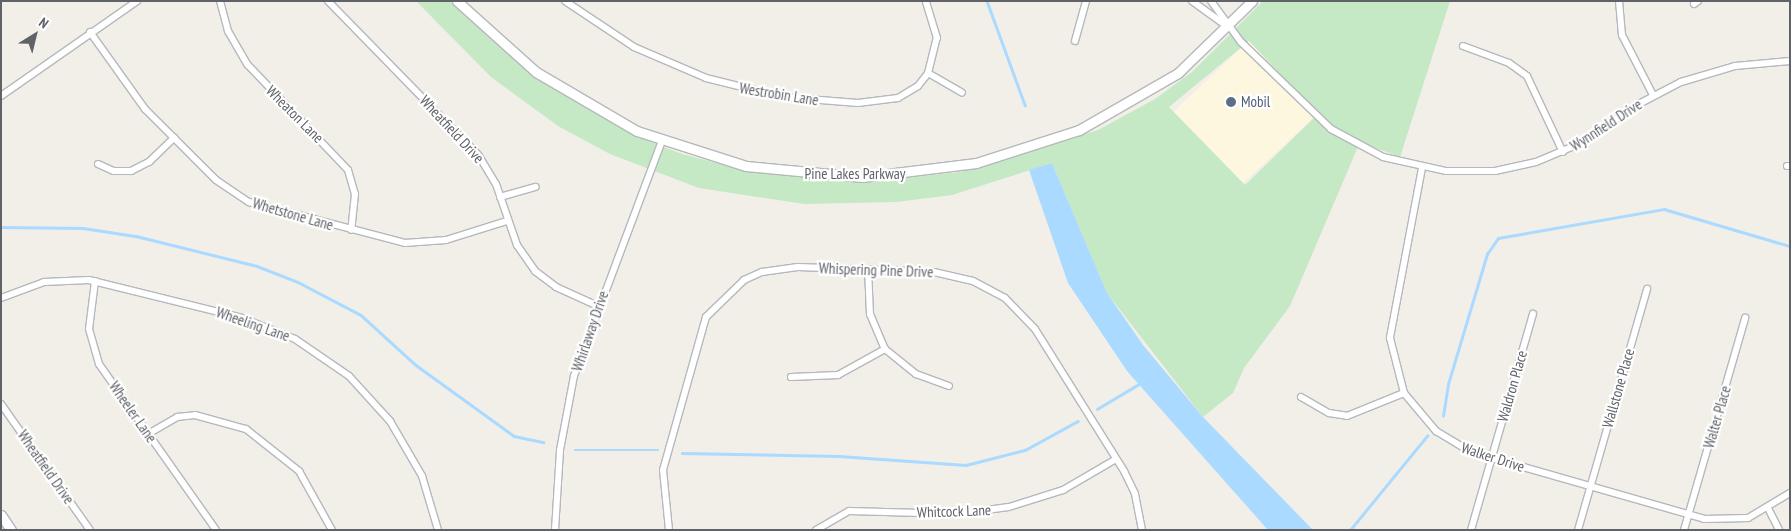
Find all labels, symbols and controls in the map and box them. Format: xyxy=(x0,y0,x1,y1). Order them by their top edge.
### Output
north arrow xyxy=(10,10,60,60)
text: N xyxy=(35,13,52,32)
street label: Westrobin Lane xyxy=(738,79,820,109)
street label: Wheaton Lane xyxy=(263,82,327,146)
street label: Wheatfield Drive xyxy=(416,91,488,167)
place label: Mobil xyxy=(1241,93,1270,111)
street label: Wynnfield Drive xyxy=(1567,95,1645,155)
marker: Mobil xyxy=(1225,96,1237,108)
street label: Pine Lakes Parkway xyxy=(805,165,905,183)
street label: Whetstone Lane xyxy=(250,194,336,234)
street label: Whispering Pine Drive xyxy=(818,259,934,281)
street label: Whirlaway Drive xyxy=(568,288,612,374)
street label: Wheeling Lane xyxy=(214,303,292,345)
street label: Wallstone Place xyxy=(1598,346,1638,430)
street label: Waldron Place xyxy=(1493,348,1531,424)
street label: Wheeler Lane xyxy=(105,378,161,446)
street label: Walter Place xyxy=(1700,384,1734,450)
street label: Wheatfield Drive xyxy=(14,427,78,507)
street label: Walker Drive xyxy=(1459,438,1527,476)
street label: Whitcock Lane xyxy=(916,501,992,521)

